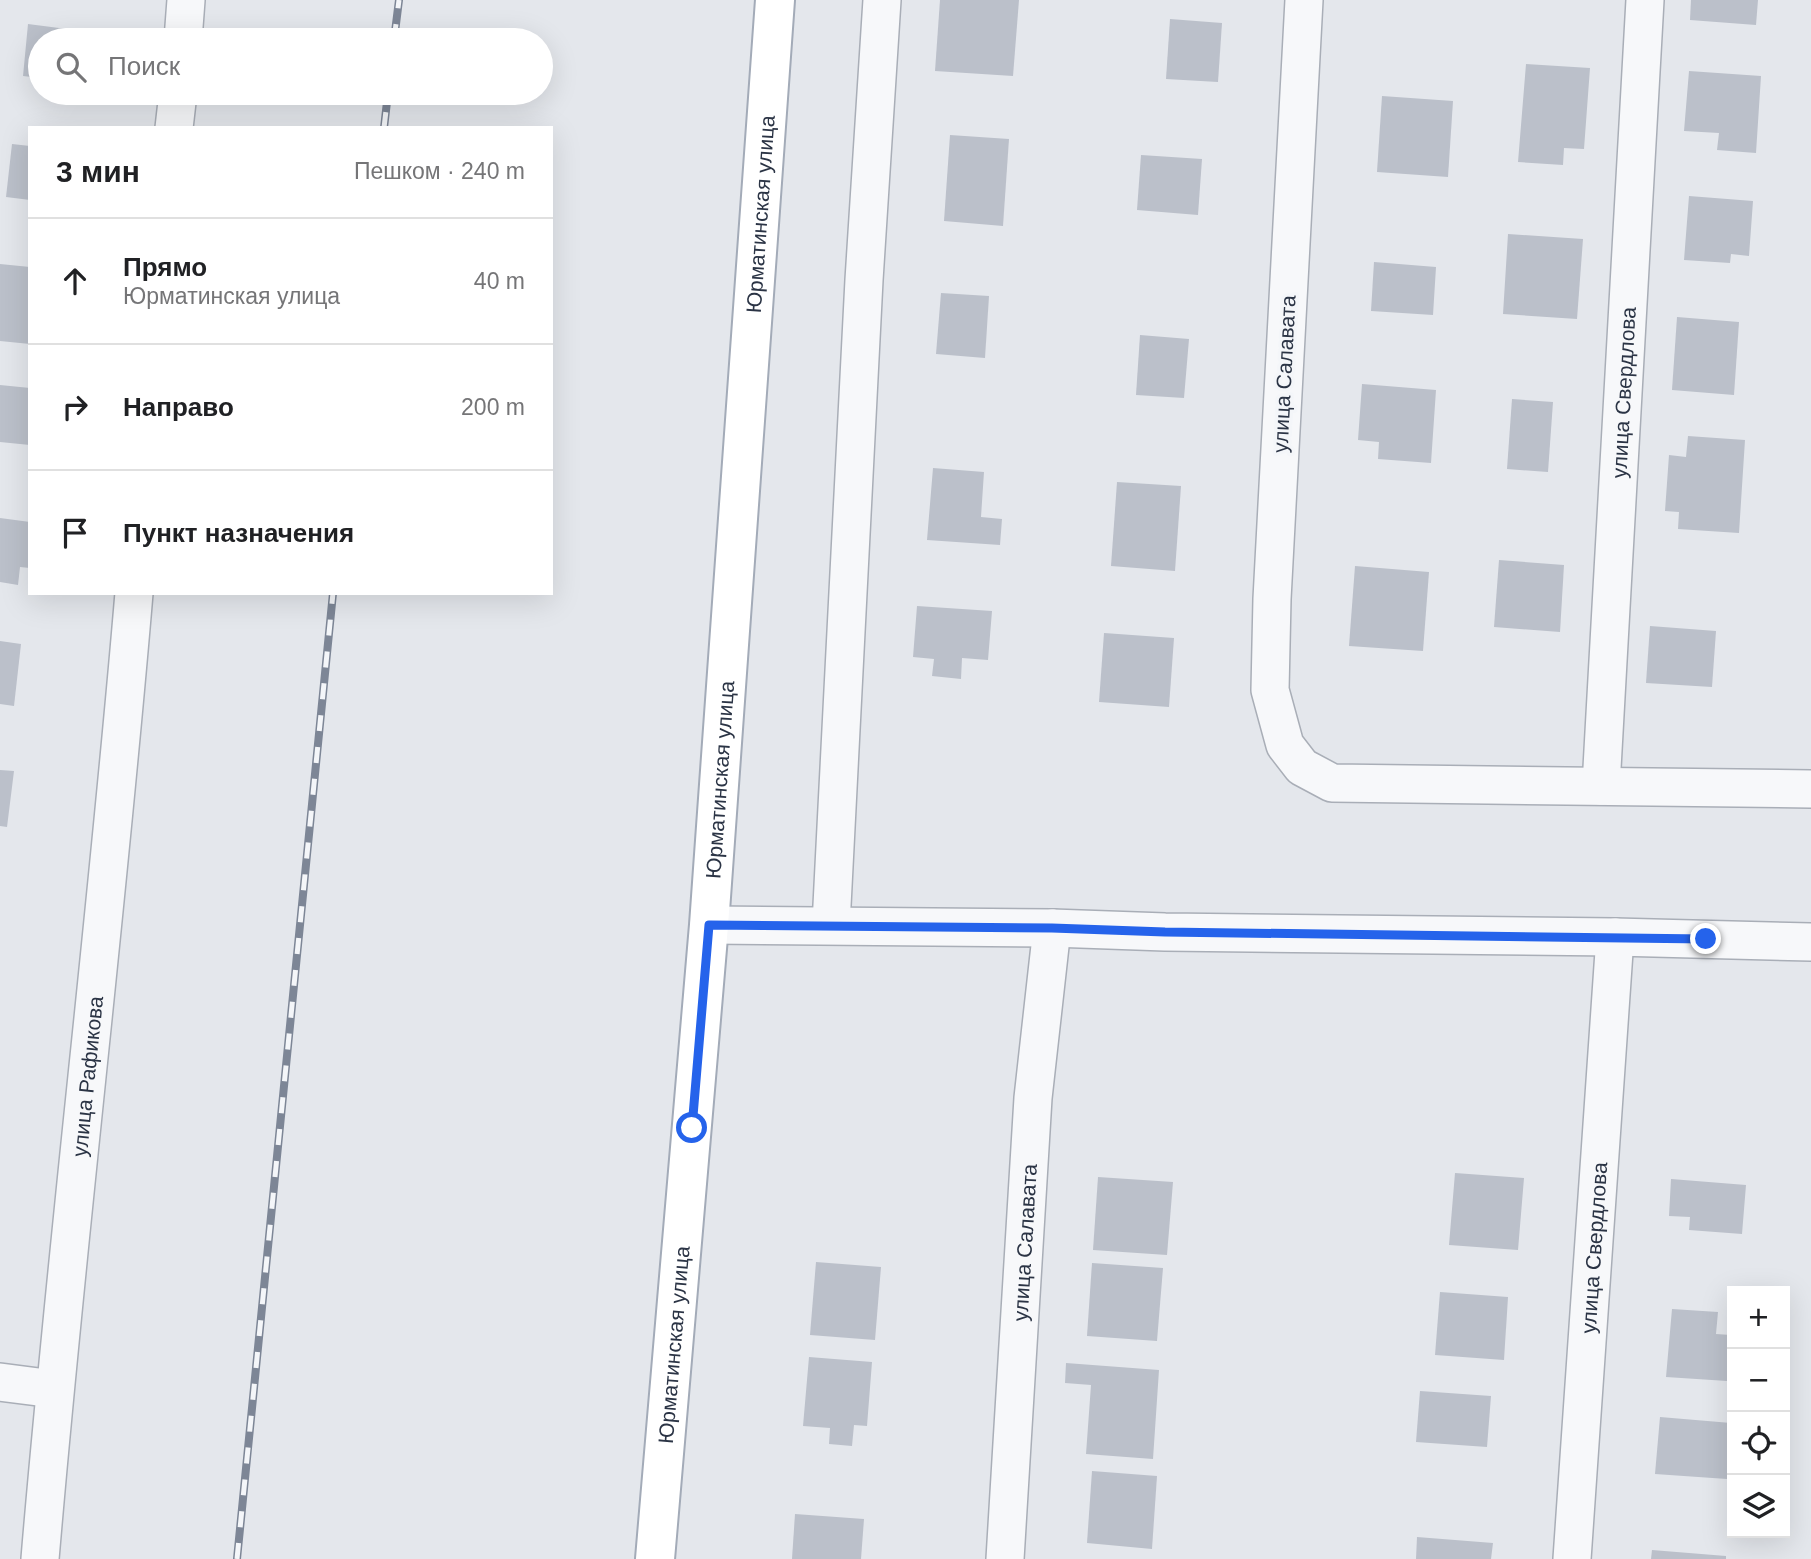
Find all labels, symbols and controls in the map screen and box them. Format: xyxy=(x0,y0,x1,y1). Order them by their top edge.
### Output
search box xyxy=(28,28,553,105)
icon: search xyxy=(52,48,90,86)
text: Поиск xyxy=(108,51,180,81)
street label: Юрматинская улица xyxy=(741,114,778,314)
text: 3 мин xyxy=(56,155,140,188)
text: Пешком · 240 m xyxy=(354,158,525,184)
text: Прямо xyxy=(123,252,207,282)
icon: ahead xyxy=(56,262,94,300)
text: 40 m xyxy=(474,268,525,294)
text: Юрматинская улица xyxy=(123,283,340,309)
street label: улица Салавата xyxy=(1268,294,1300,453)
street label: улица Свердлова xyxy=(1607,306,1639,479)
icon: right xyxy=(56,388,94,426)
text: Направо xyxy=(123,392,234,422)
text: 200 m xyxy=(461,394,525,420)
icon: arrive xyxy=(56,514,94,552)
text: Пункт назначения xyxy=(123,518,354,548)
street label: Юрматинская улица xyxy=(701,680,738,879)
route end xyxy=(1690,923,1721,954)
street label: улица Рафикова xyxy=(67,995,107,1158)
route start xyxy=(676,1112,707,1143)
street label: улица Свердлова xyxy=(1576,1161,1611,1334)
street label: улица Салавата xyxy=(1008,1163,1041,1322)
street label: Юрматинская улица xyxy=(653,1245,693,1445)
map controls xyxy=(1727,1286,1790,1538)
button: + xyxy=(1727,1286,1790,1349)
button: − xyxy=(1727,1349,1790,1412)
button: locate xyxy=(1727,1412,1790,1475)
button: layers xyxy=(1727,1475,1790,1538)

